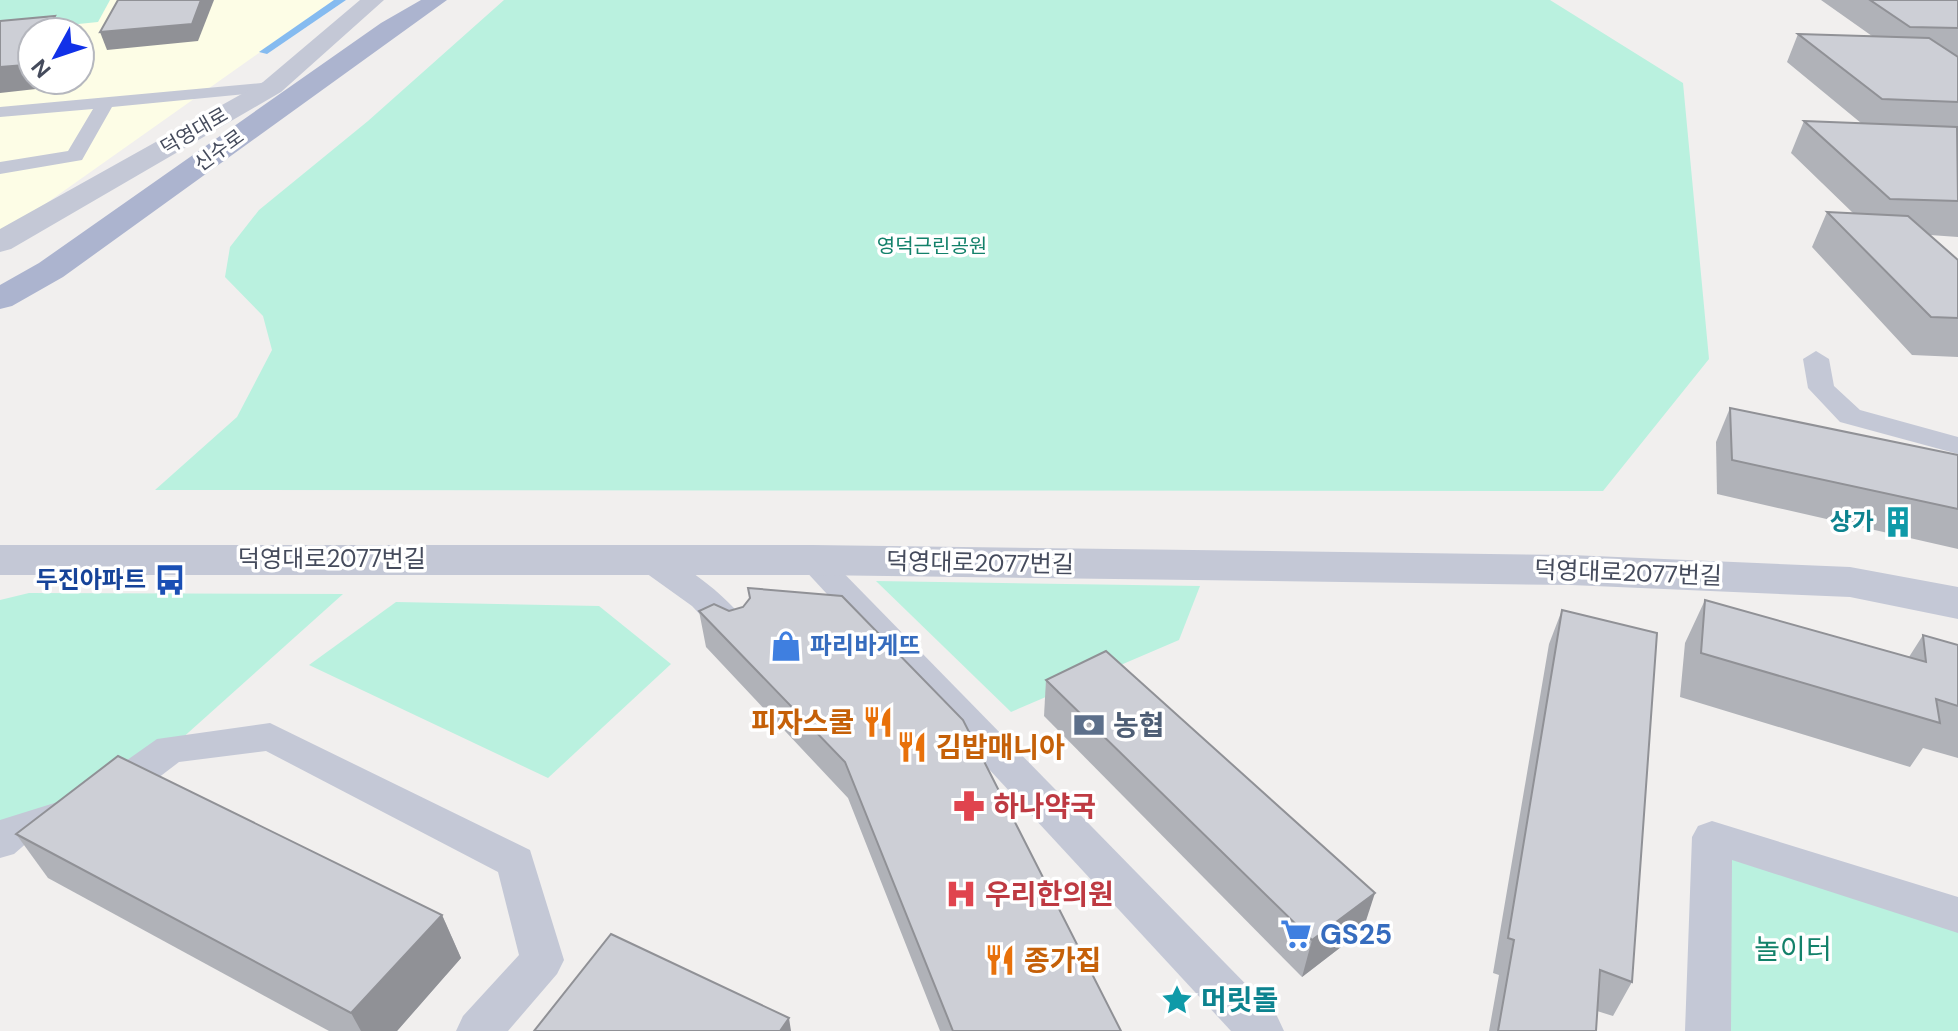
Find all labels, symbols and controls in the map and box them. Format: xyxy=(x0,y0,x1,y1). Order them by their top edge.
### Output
north arrow xyxy=(16,16,96,96)
text: N xyxy=(25,53,57,84)
street label: 덕영대로 xyxy=(156,101,232,161)
street label: 신수로 xyxy=(189,123,249,177)
park label: 영덕근린공원 xyxy=(877,233,987,259)
building icon: 상가 xyxy=(1881,505,1915,539)
place label: 상가 xyxy=(1830,506,1874,537)
street label: 덕영대로2077번길 xyxy=(238,543,426,574)
street label: 덕영대로2077번길 xyxy=(886,545,1074,580)
street label: 덕영대로2077번길 xyxy=(1534,554,1722,591)
bus stop icon: 두진아파트 xyxy=(153,563,187,597)
place label: 두진아파트 xyxy=(36,564,146,595)
shop icon: 파리바게뜨 xyxy=(769,629,803,663)
place label: 파리바게뜨 xyxy=(810,630,920,661)
place label: 피자스쿨 xyxy=(751,704,854,741)
restaurant icon: 피자스쿨 xyxy=(861,705,895,739)
place label: 농협 xyxy=(1113,707,1165,744)
bank icon: 농협 xyxy=(1072,708,1106,742)
place label: 김밥매니아 xyxy=(936,729,1065,766)
restaurant icon: 김밥매니아 xyxy=(895,730,929,764)
place label: 하나약국 xyxy=(993,788,1096,825)
pharmacy icon: 하나약국 xyxy=(952,789,986,823)
place label: 우리한의원 xyxy=(985,876,1114,913)
hospital icon: 우리한의원 xyxy=(944,877,978,911)
place label: GS25 xyxy=(1320,916,1392,953)
supermarket icon: GS25 xyxy=(1279,917,1313,951)
park label: 놀이터 xyxy=(1754,931,1832,968)
place label: 종가집 xyxy=(1024,942,1101,979)
restaurant icon: 종가집 xyxy=(983,943,1017,977)
place label: 머릿돌 xyxy=(1201,982,1278,1019)
place icon: 머릿돌 xyxy=(1160,983,1194,1017)

